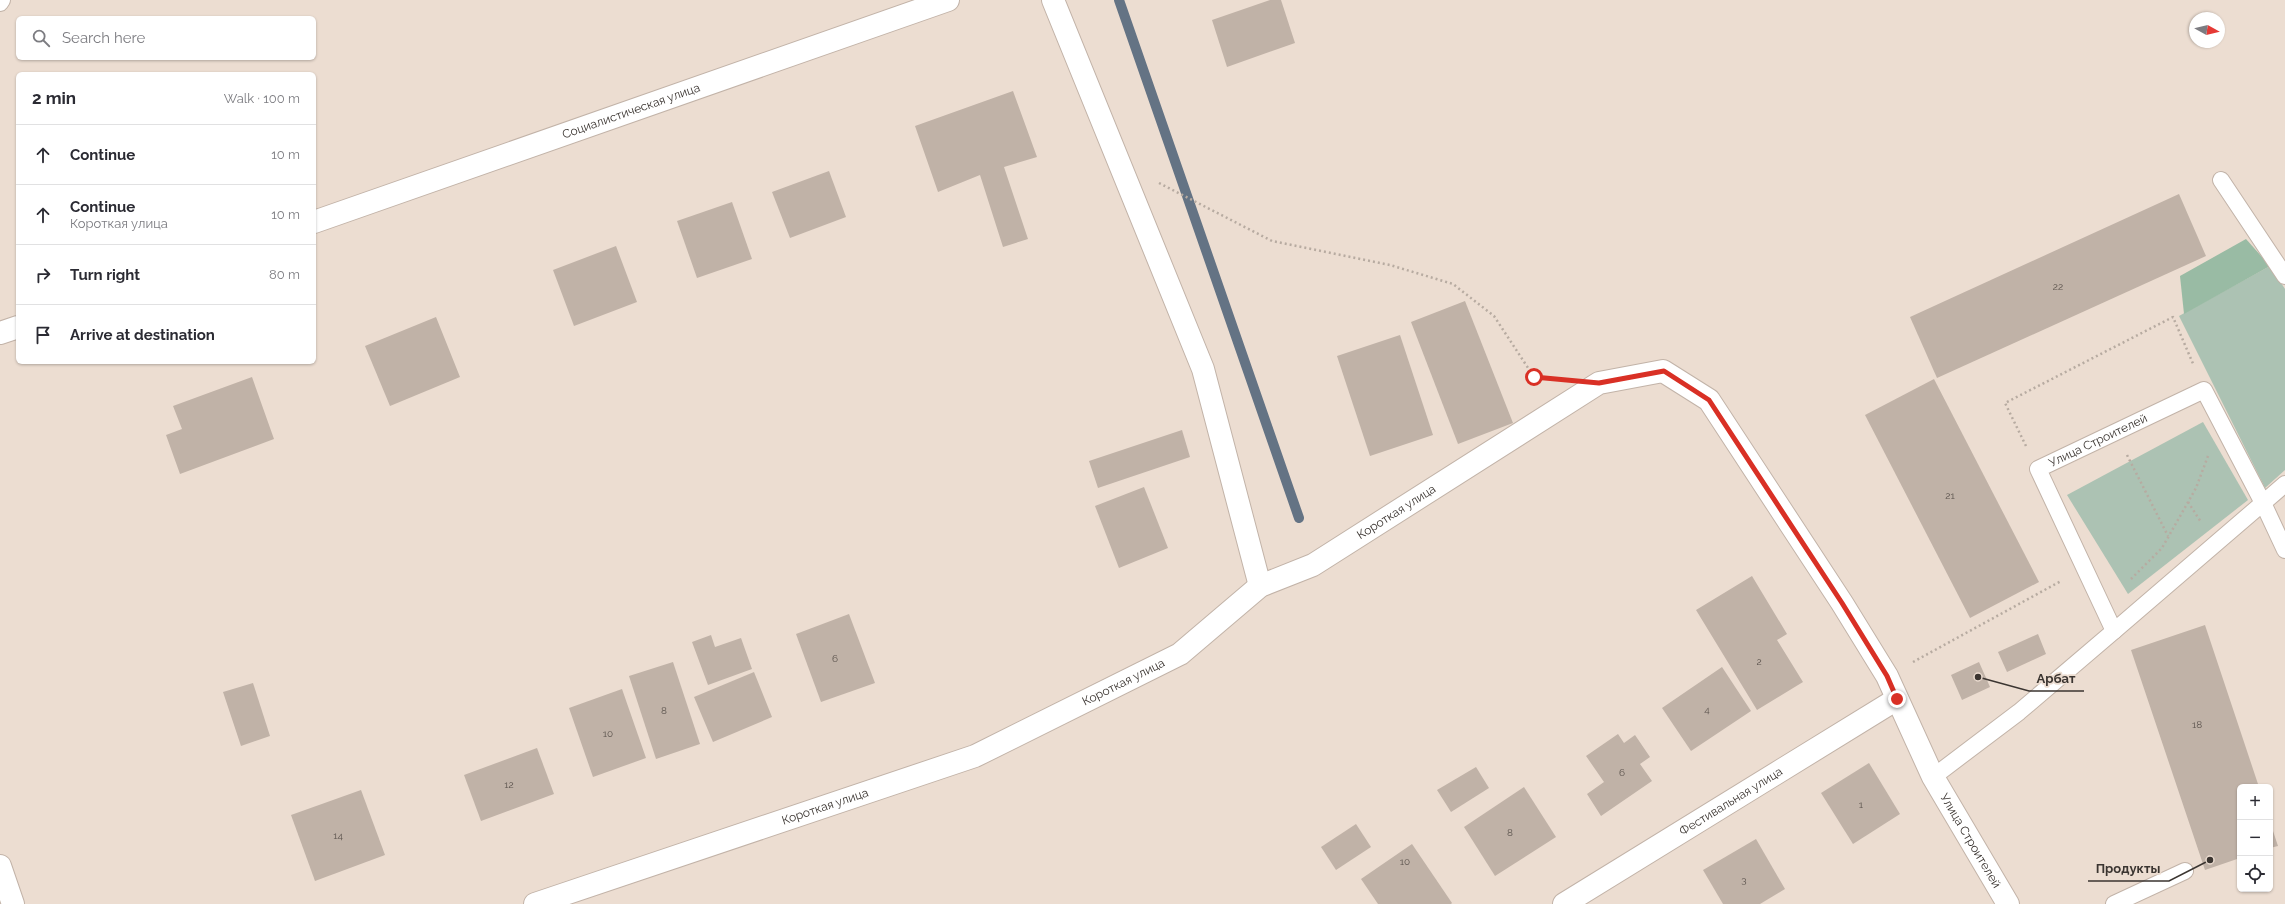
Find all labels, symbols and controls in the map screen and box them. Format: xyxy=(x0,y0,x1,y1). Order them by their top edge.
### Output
north arrow xyxy=(2189,12,2225,48)
search box xyxy=(16,16,316,60)
icon: search xyxy=(30,27,52,49)
text: Search here xyxy=(62,29,145,47)
street label: Социалистическая улица xyxy=(560,80,702,142)
text: 2 min xyxy=(32,88,76,108)
text: Walk · 100 m xyxy=(224,91,300,106)
icon: ahead xyxy=(32,144,54,166)
text: Continue xyxy=(70,146,135,164)
text: 10 m xyxy=(271,147,300,162)
text: Continue xyxy=(70,198,135,216)
icon: ahead xyxy=(32,204,54,226)
text: 10 m xyxy=(271,207,300,222)
text: Короткая улица xyxy=(70,216,168,231)
icon: right xyxy=(32,264,54,286)
text: Turn right xyxy=(70,266,140,284)
text: 80 m xyxy=(269,267,300,282)
house number: 22 xyxy=(2053,281,2063,292)
icon: arrive xyxy=(32,324,54,346)
text: Arrive at destination xyxy=(70,326,215,344)
route start xyxy=(1525,368,1543,386)
street label: Улица Строителей xyxy=(2046,411,2149,470)
street label: Короткая улица xyxy=(1354,482,1438,542)
house number: 21 xyxy=(1945,490,1955,501)
house number: 6 xyxy=(832,653,838,664)
street label: Короткая улица xyxy=(1080,656,1167,709)
house number: 2 xyxy=(1756,656,1762,667)
callout: Арбат xyxy=(2029,666,2084,691)
text: Арбат xyxy=(2037,671,2076,686)
route end xyxy=(1888,690,1906,708)
house number: 4 xyxy=(1704,704,1710,715)
house number: 8 xyxy=(661,705,667,716)
house number: 18 xyxy=(2192,719,2202,730)
house number: 10 xyxy=(603,728,613,739)
street label: Фестивальная улица xyxy=(1677,764,1785,838)
house number: 6 xyxy=(1619,767,1625,778)
house number: 12 xyxy=(504,779,514,790)
map controls xyxy=(2237,784,2273,892)
button: + xyxy=(2237,784,2273,820)
street label: Короткая улица xyxy=(780,785,870,827)
street label: Улица Строителей xyxy=(1937,791,2004,890)
house number: 1 xyxy=(1859,799,1864,810)
button: − xyxy=(2237,820,2273,856)
house number: 8 xyxy=(1507,827,1513,838)
house number: 14 xyxy=(333,830,343,841)
house number: 10 xyxy=(1400,856,1410,867)
callout: Продукты xyxy=(2088,856,2169,881)
button: locate xyxy=(2237,856,2273,892)
text: Продукты xyxy=(2096,861,2160,876)
house number: 3 xyxy=(1741,874,1747,885)

